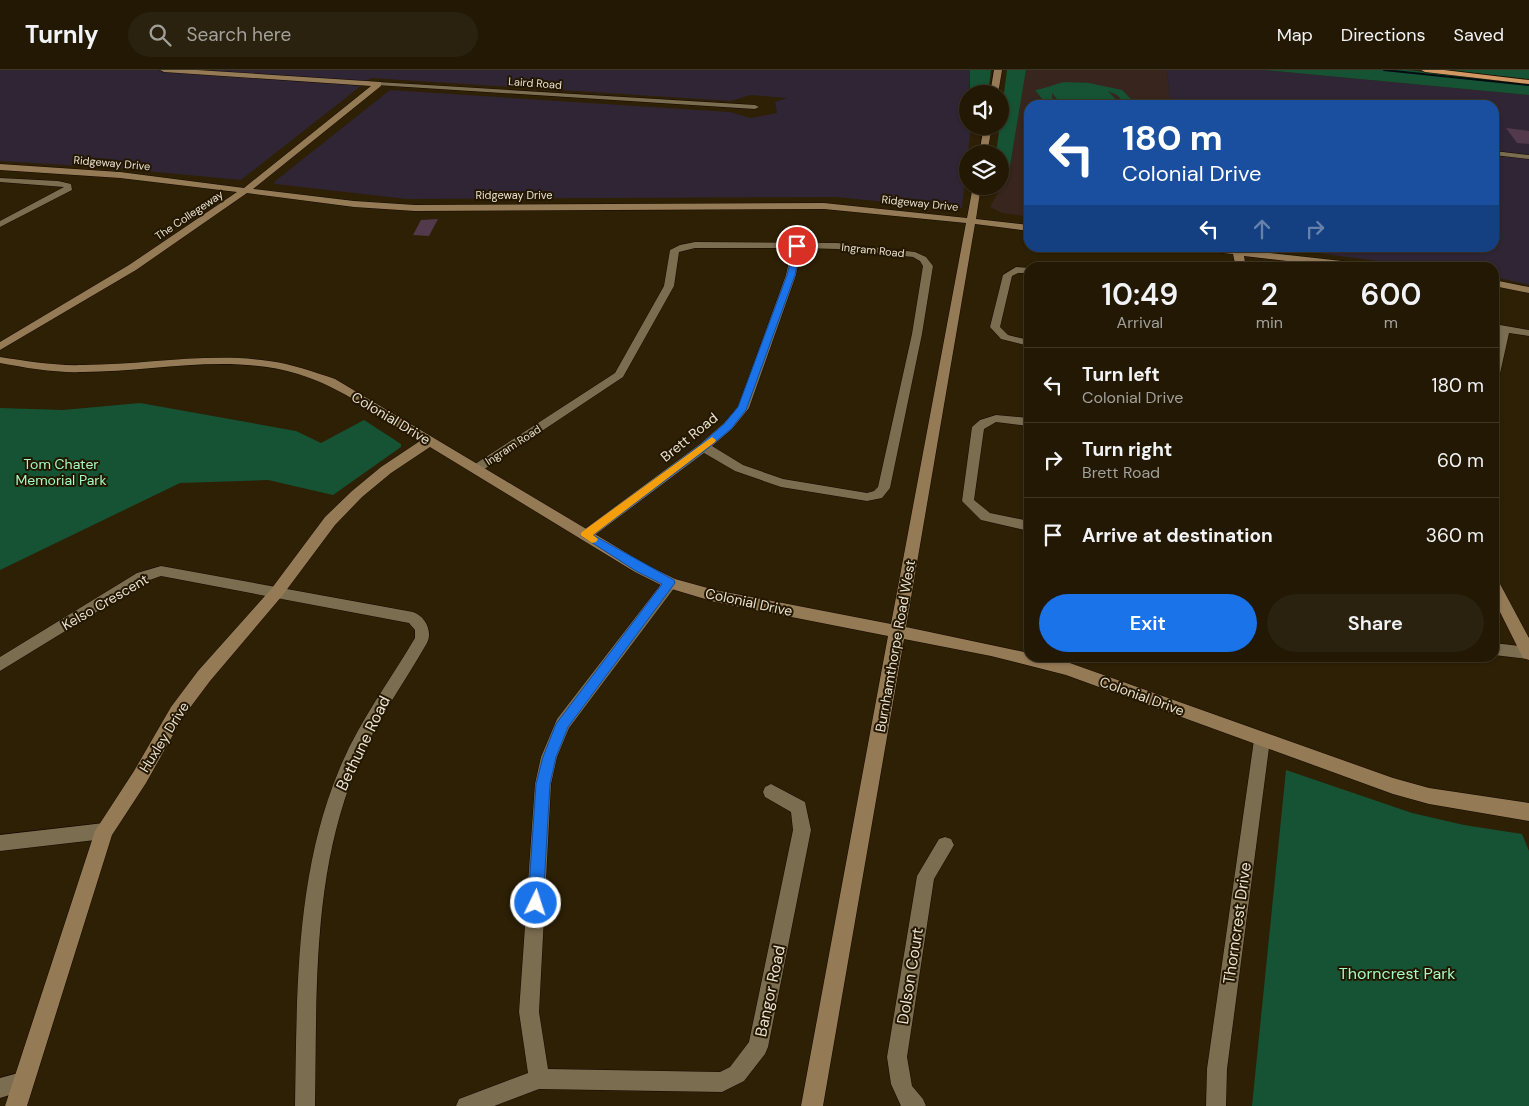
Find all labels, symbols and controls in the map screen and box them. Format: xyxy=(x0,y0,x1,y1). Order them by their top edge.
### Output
search box xyxy=(128,12,478,57)
text: Turnly xyxy=(25,19,98,50)
icon: search xyxy=(146,21,174,49)
text: Search here xyxy=(186,22,291,47)
text: Map xyxy=(1277,23,1313,47)
text: Directions xyxy=(1341,23,1426,47)
text: Saved xyxy=(1454,23,1504,47)
street label: Laird Road xyxy=(508,74,562,92)
map controls xyxy=(959,85,1009,195)
button: sound xyxy=(959,85,1009,135)
text: 180 m xyxy=(1122,115,1223,161)
icon: left xyxy=(1039,120,1104,185)
button: layers xyxy=(959,145,1009,195)
street label: Ridgeway Drive xyxy=(73,153,151,173)
text: Colonial Drive xyxy=(1122,159,1262,188)
street label: The Collegeway xyxy=(152,187,226,243)
street label: Ridgeway Drive xyxy=(475,188,553,202)
street label: Ridgeway Drive xyxy=(881,192,959,214)
icon: left xyxy=(1195,215,1223,243)
icon: ahead xyxy=(1248,215,1276,243)
icon: right xyxy=(1301,215,1329,243)
pin xyxy=(776,225,818,267)
icon: arrive xyxy=(783,232,811,260)
street label: Ingram Road xyxy=(841,240,905,260)
text: 10:49 xyxy=(1102,275,1178,314)
text: 2 xyxy=(1261,275,1278,314)
text: 600 xyxy=(1361,275,1421,314)
text: Arrival xyxy=(1117,312,1163,333)
text: min xyxy=(1256,312,1283,333)
text: m xyxy=(1384,312,1398,333)
text: Turn left xyxy=(1082,362,1160,387)
icon: left xyxy=(1039,371,1067,399)
text: 180 m xyxy=(1432,373,1484,398)
street label: Colonial Drive xyxy=(348,387,434,449)
text: Colonial Drive xyxy=(1082,387,1183,408)
street label: Brett Road xyxy=(657,408,721,466)
street label: Ingram Road xyxy=(483,422,543,468)
text: Turn right xyxy=(1082,437,1172,462)
icon: right xyxy=(1039,446,1067,474)
text: 60 m xyxy=(1437,448,1484,473)
park label: Tom Chater Memorial Park xyxy=(15,455,107,489)
text: Brett Road xyxy=(1082,462,1160,483)
icon: arrive xyxy=(1039,521,1067,549)
text: Arrive at destination xyxy=(1082,523,1273,548)
text: 360 m xyxy=(1426,523,1484,548)
street label: Burnhamthorpe Road West xyxy=(871,558,919,734)
street label: Kelso Crescent xyxy=(58,570,152,634)
street label: Colonial Drive xyxy=(704,584,794,620)
button: Exit xyxy=(1039,594,1257,652)
button: Share xyxy=(1267,594,1484,652)
street label: Colonial Drive xyxy=(1097,672,1187,720)
street label: Bethune Road xyxy=(331,692,395,794)
street label: Huxley Drive xyxy=(135,698,193,776)
street label: Thorncrest Drive xyxy=(1218,861,1256,985)
position arrow xyxy=(509,876,561,928)
street label: Dolson Court xyxy=(892,926,928,1026)
street label: Bangor Road xyxy=(750,943,790,1039)
park label: Thorncrest Park xyxy=(1339,963,1455,984)

